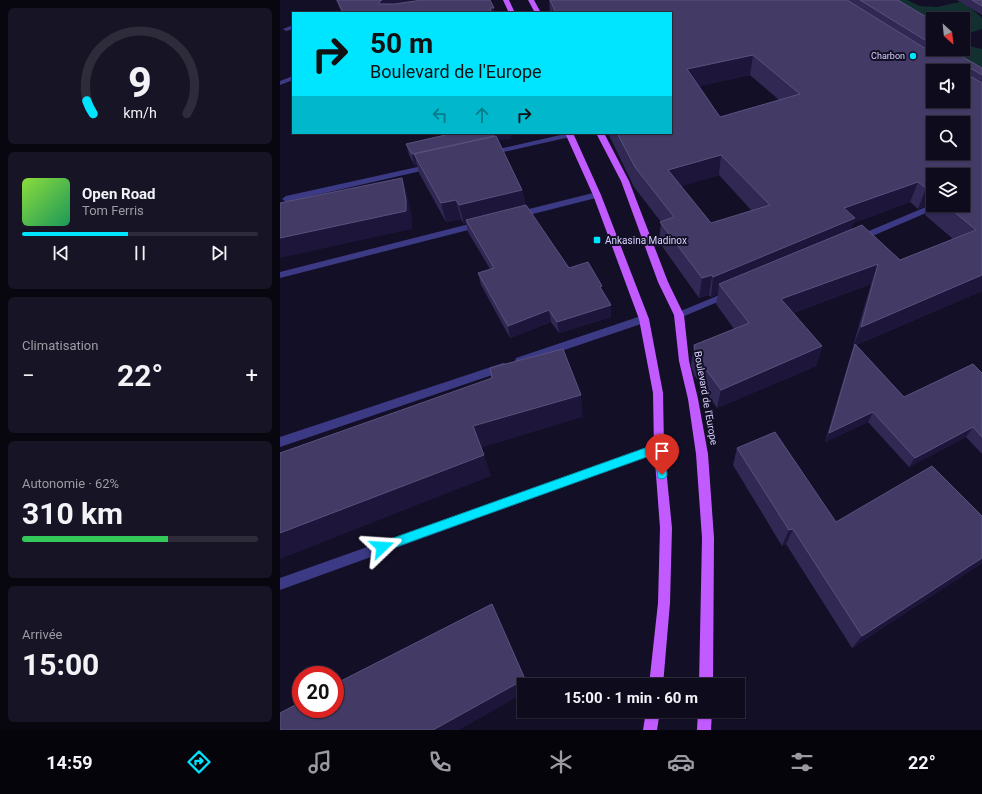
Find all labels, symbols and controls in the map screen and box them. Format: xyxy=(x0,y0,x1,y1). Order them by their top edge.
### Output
north arrow xyxy=(926,12,970,56)
map controls xyxy=(926,12,970,212)
text: 50 m xyxy=(370,27,433,60)
icon: right xyxy=(304,28,356,80)
place label: Charbon xyxy=(871,51,905,61)
marker: Charbon xyxy=(908,51,918,61)
text: 9 xyxy=(128,58,152,107)
text: Boulevard de l'Europe xyxy=(370,61,542,82)
button: sound xyxy=(926,64,970,108)
icon: left xyxy=(429,104,451,126)
icon: ahead xyxy=(471,104,493,126)
icon: right xyxy=(513,104,535,126)
text: km/h xyxy=(123,105,157,121)
button: search xyxy=(926,116,970,160)
button: layers xyxy=(926,168,970,212)
text: Open Road xyxy=(82,185,156,203)
text: Tom Ferris xyxy=(82,203,144,218)
marker: Ankasina Madinox xyxy=(592,235,602,245)
place label: Ankasina Madinox xyxy=(605,235,687,246)
icon: previous xyxy=(50,242,72,264)
icon: pause xyxy=(129,242,151,264)
icon: next xyxy=(208,242,230,264)
text: Climatisation xyxy=(22,338,98,353)
street label: Boulevard de l'Europe xyxy=(692,350,720,446)
text: 22° xyxy=(117,358,163,393)
text: − xyxy=(22,363,35,388)
text: + xyxy=(246,363,258,388)
pin xyxy=(645,434,679,475)
icon: arrive xyxy=(651,440,673,462)
text: Autonomie · 62% xyxy=(22,476,119,491)
text: 310 km xyxy=(22,496,123,531)
position arrow xyxy=(361,526,403,568)
text: Arrivée xyxy=(22,627,62,642)
text: 15:00 xyxy=(22,647,99,682)
speed limit sign: 20 xyxy=(292,666,344,718)
text: 15:00 · 1 min · 60 m xyxy=(564,689,698,707)
icon: directions xyxy=(185,748,213,776)
icon: music xyxy=(306,748,334,776)
icon: phone xyxy=(426,748,454,776)
icon: climate xyxy=(547,748,575,776)
icon: car xyxy=(667,748,695,776)
icon: filters xyxy=(788,748,816,776)
text: 14:59 xyxy=(46,752,93,773)
text: 22° xyxy=(908,752,936,773)

